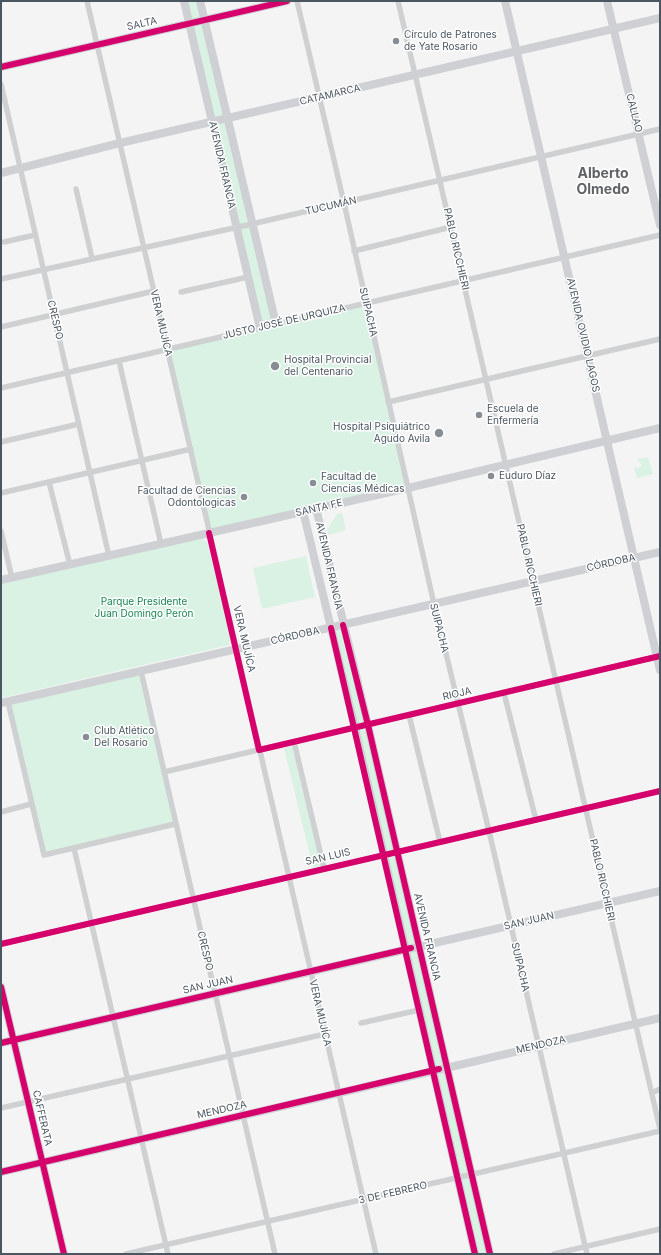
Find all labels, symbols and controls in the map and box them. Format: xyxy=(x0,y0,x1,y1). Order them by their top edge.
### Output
street label: SALTA xyxy=(126,15,158,33)
place label: Círculo de Patrones de Yate Rosario xyxy=(404,29,497,52)
marker: Círculo de Patrones de Yate Rosario xyxy=(391,36,401,46)
street label: CATAMARCA xyxy=(298,82,362,108)
street label: CALLAO xyxy=(623,92,645,134)
street label: AVENIDA FRANCIA xyxy=(206,120,238,210)
district label: Alberto Olmedo xyxy=(576,166,630,198)
street label: TUCUMÁN xyxy=(304,194,358,218)
street label: PABLO RICCHIERI xyxy=(441,207,471,291)
street label: AVENIDA OVIDIO LAGOS xyxy=(564,277,602,393)
street label: SUIPACHA xyxy=(356,286,380,338)
street label: VERA MUJÍCA xyxy=(148,289,174,357)
street label: CRESPO xyxy=(45,299,65,341)
street label: JUSTO JOSÉ DE URQUIZA xyxy=(221,302,347,342)
place label: Hospital Provincial del Centenario xyxy=(284,354,371,378)
marker: Hospital Provincial del Centenario xyxy=(269,360,281,372)
place label: Escuela de Enfermería xyxy=(487,403,539,426)
marker: Escuela de Enfermería xyxy=(474,410,484,420)
place label: Hospital Psiquiátrico Agudo Avila xyxy=(333,421,430,444)
marker: Hospital Psiquiátrico Agudo Avila xyxy=(433,427,445,439)
place label: Euduro Díaz xyxy=(499,470,556,482)
place label: Facultad de Ciencias Médicas xyxy=(321,471,404,494)
marker: Euduro Díaz xyxy=(486,471,496,481)
marker: Facultad de Ciencias Médicas xyxy=(308,478,318,488)
place label: Facultad de Ciencias Odontologicas xyxy=(137,485,236,508)
marker: Facultad de Ciencias Odontologicas xyxy=(239,492,249,502)
street label: SANTA FE xyxy=(294,497,344,519)
street label: AVENIDA FRANCIA xyxy=(313,521,345,611)
street label: PABLO RICCHIERI xyxy=(514,523,544,607)
street label: CÓRDOBA xyxy=(585,552,637,574)
park label: Parque Presidente Juan Domingo Perón xyxy=(95,596,193,620)
street label: SUIPACHA xyxy=(427,602,451,654)
street label: VERA MUJÍCA xyxy=(231,605,257,673)
street label: CÓRDOBA xyxy=(269,625,321,647)
street label: RIOJA xyxy=(441,685,473,703)
place label: Club Atlético Del Rosario xyxy=(94,725,154,748)
marker: Club Atlético Del Rosario xyxy=(81,732,91,742)
street label: PABLO RICCHIERI xyxy=(587,838,617,922)
street label: SAN LUIS xyxy=(304,846,352,868)
street label: AVENIDA FRANCIA xyxy=(411,892,443,982)
street label: SAN JUAN xyxy=(503,909,555,933)
street label: CRESPO xyxy=(195,930,215,972)
street label: SUIPACHA xyxy=(508,941,532,993)
street label: SAN JUAN xyxy=(182,973,234,997)
street label: VERA MUJÍCA xyxy=(307,979,333,1047)
street label: MENDOZA xyxy=(515,1033,567,1057)
street label: CAFFERATA xyxy=(30,1089,54,1147)
street label: MENDOZA xyxy=(196,1098,248,1122)
street label: 3 DE FEBRERO xyxy=(358,1179,428,1207)

